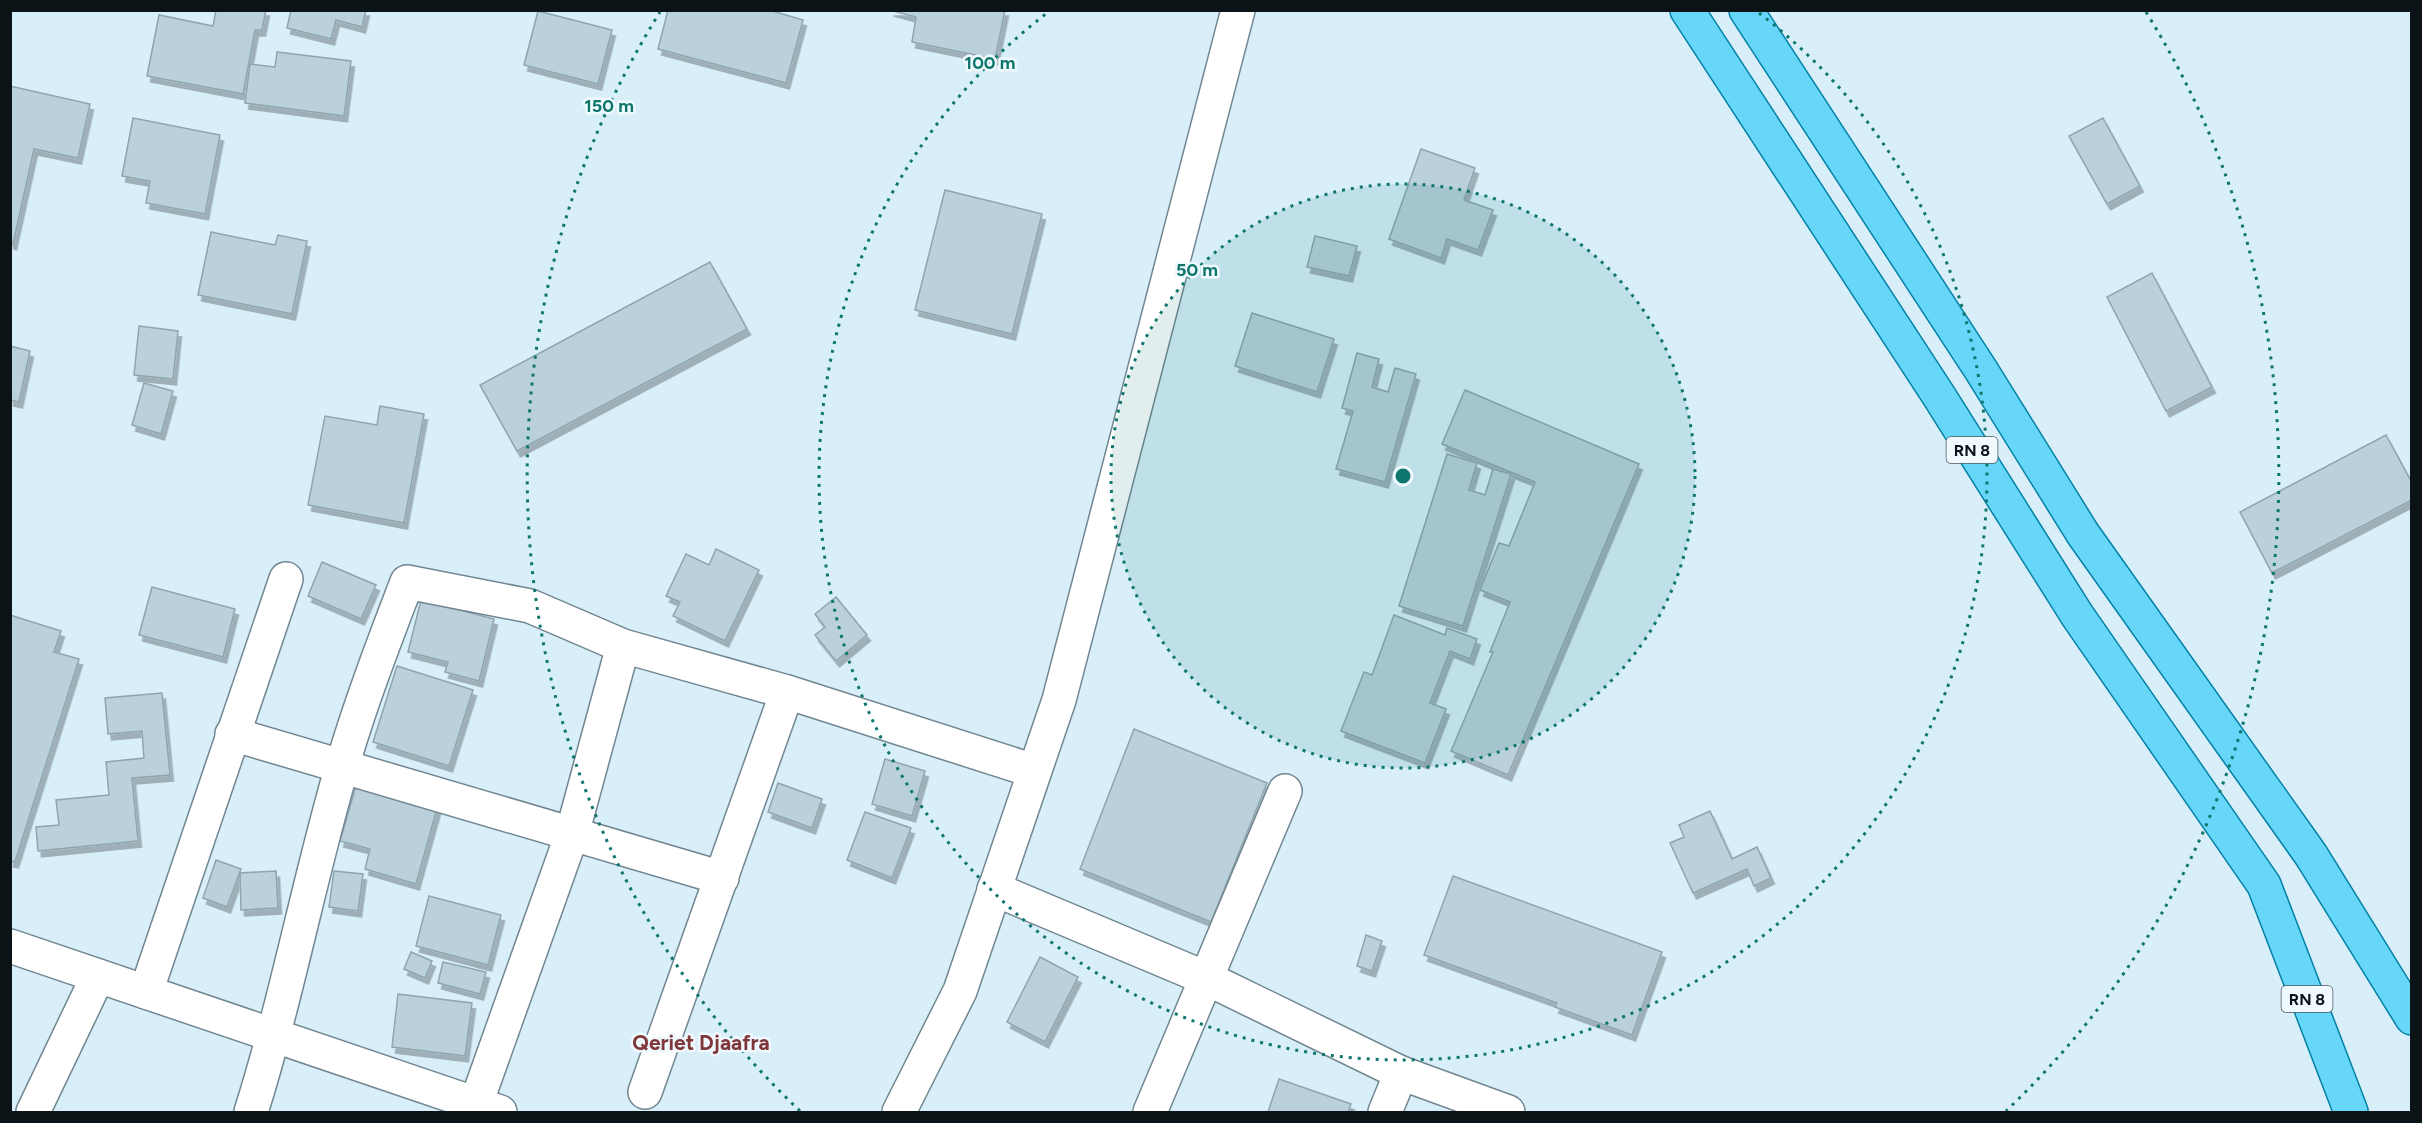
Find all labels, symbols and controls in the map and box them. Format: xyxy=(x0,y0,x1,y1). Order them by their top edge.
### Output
text: 100 m xyxy=(965,52,1015,74)
text: 150 m xyxy=(584,95,634,117)
text: 50 m xyxy=(1176,259,1218,281)
road number: RN 8 xyxy=(1946,437,1998,463)
centre of rings xyxy=(1393,466,1413,486)
road number: RN 8 xyxy=(2282,986,2332,1012)
district label: Qeriet Djaafra xyxy=(632,1030,770,1055)

